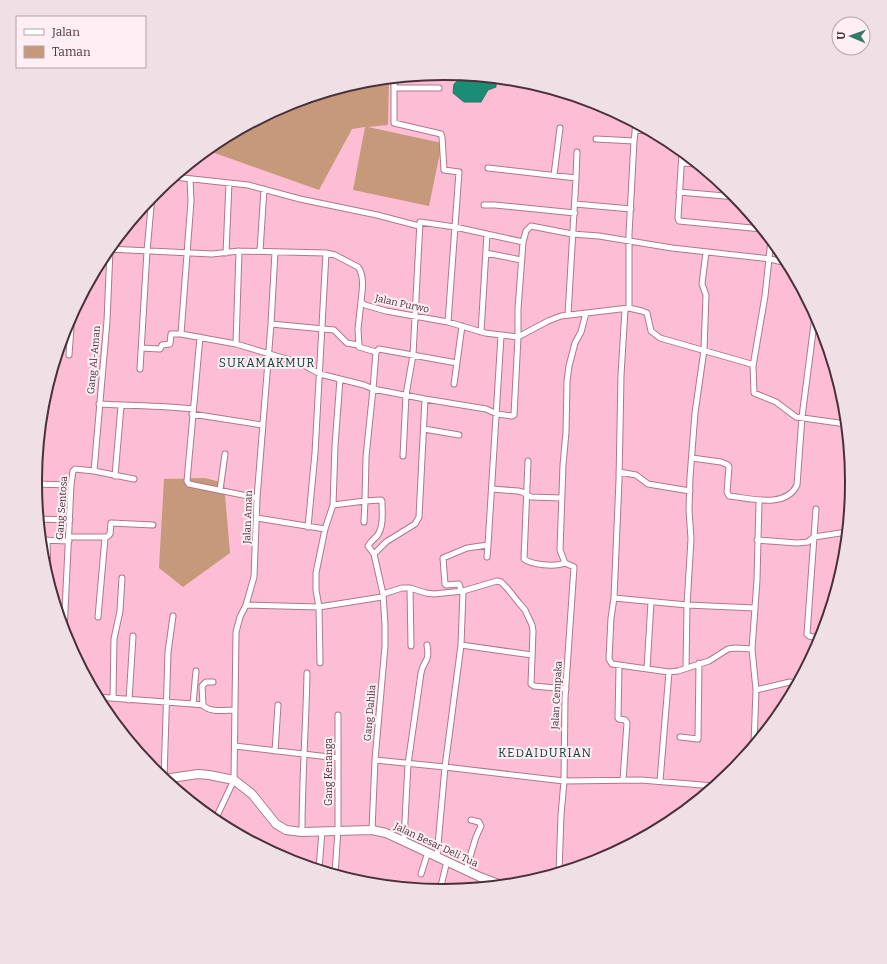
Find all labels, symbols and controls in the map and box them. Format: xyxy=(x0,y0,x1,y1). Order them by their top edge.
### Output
legend xyxy=(16,16,146,68)
north arrow xyxy=(831,16,871,56)
text: Jalan xyxy=(51,25,80,39)
text: U xyxy=(835,31,848,40)
text: Taman xyxy=(52,45,91,59)
street label: Jalan Purwo xyxy=(373,292,430,316)
street label: Gang Al-Aman xyxy=(85,324,103,395)
district label: SUKAMAKMUR xyxy=(219,356,315,370)
street label: Gang Sentosa xyxy=(54,475,70,540)
street label: Jalan Aman xyxy=(241,489,255,545)
street label: Jalan Cempaka xyxy=(549,660,565,731)
street label: Gang Dahlia xyxy=(362,684,378,742)
street label: Gang Kenanga xyxy=(323,738,335,806)
district label: KEDAIDURIAN xyxy=(498,746,592,760)
street label: Jalan Besar Deli Tua xyxy=(391,820,480,870)

